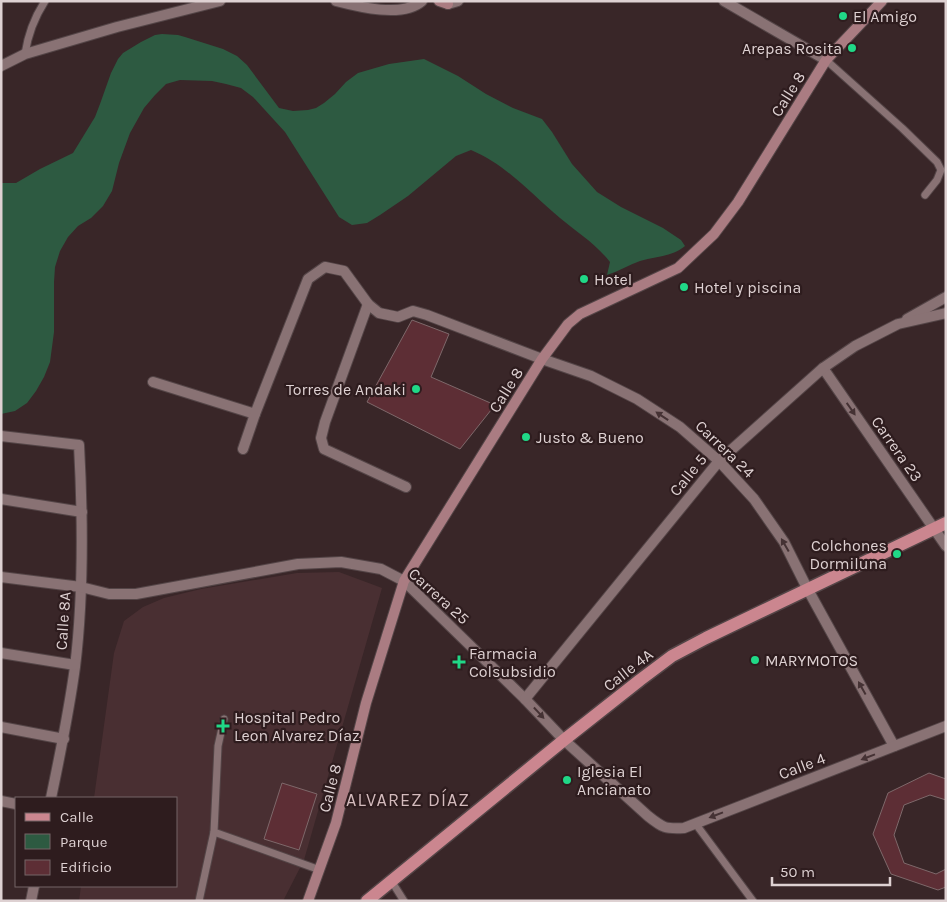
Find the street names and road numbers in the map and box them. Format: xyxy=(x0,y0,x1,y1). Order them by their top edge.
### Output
street label: Calle 8 xyxy=(767,68,809,120)
street label: Calle 8 xyxy=(485,364,527,416)
street label: Carrera 23 xyxy=(868,413,926,485)
street label: Carrera 24 xyxy=(691,416,759,482)
street label: Calle 5 xyxy=(665,450,711,500)
street label: Carrera 25 xyxy=(405,564,473,628)
street label: Calle 8A xyxy=(51,591,75,651)
street label: Calle 4A xyxy=(599,645,657,695)
street label: Calle 4 xyxy=(776,748,828,784)
street label: Calle 8 xyxy=(315,762,345,814)

